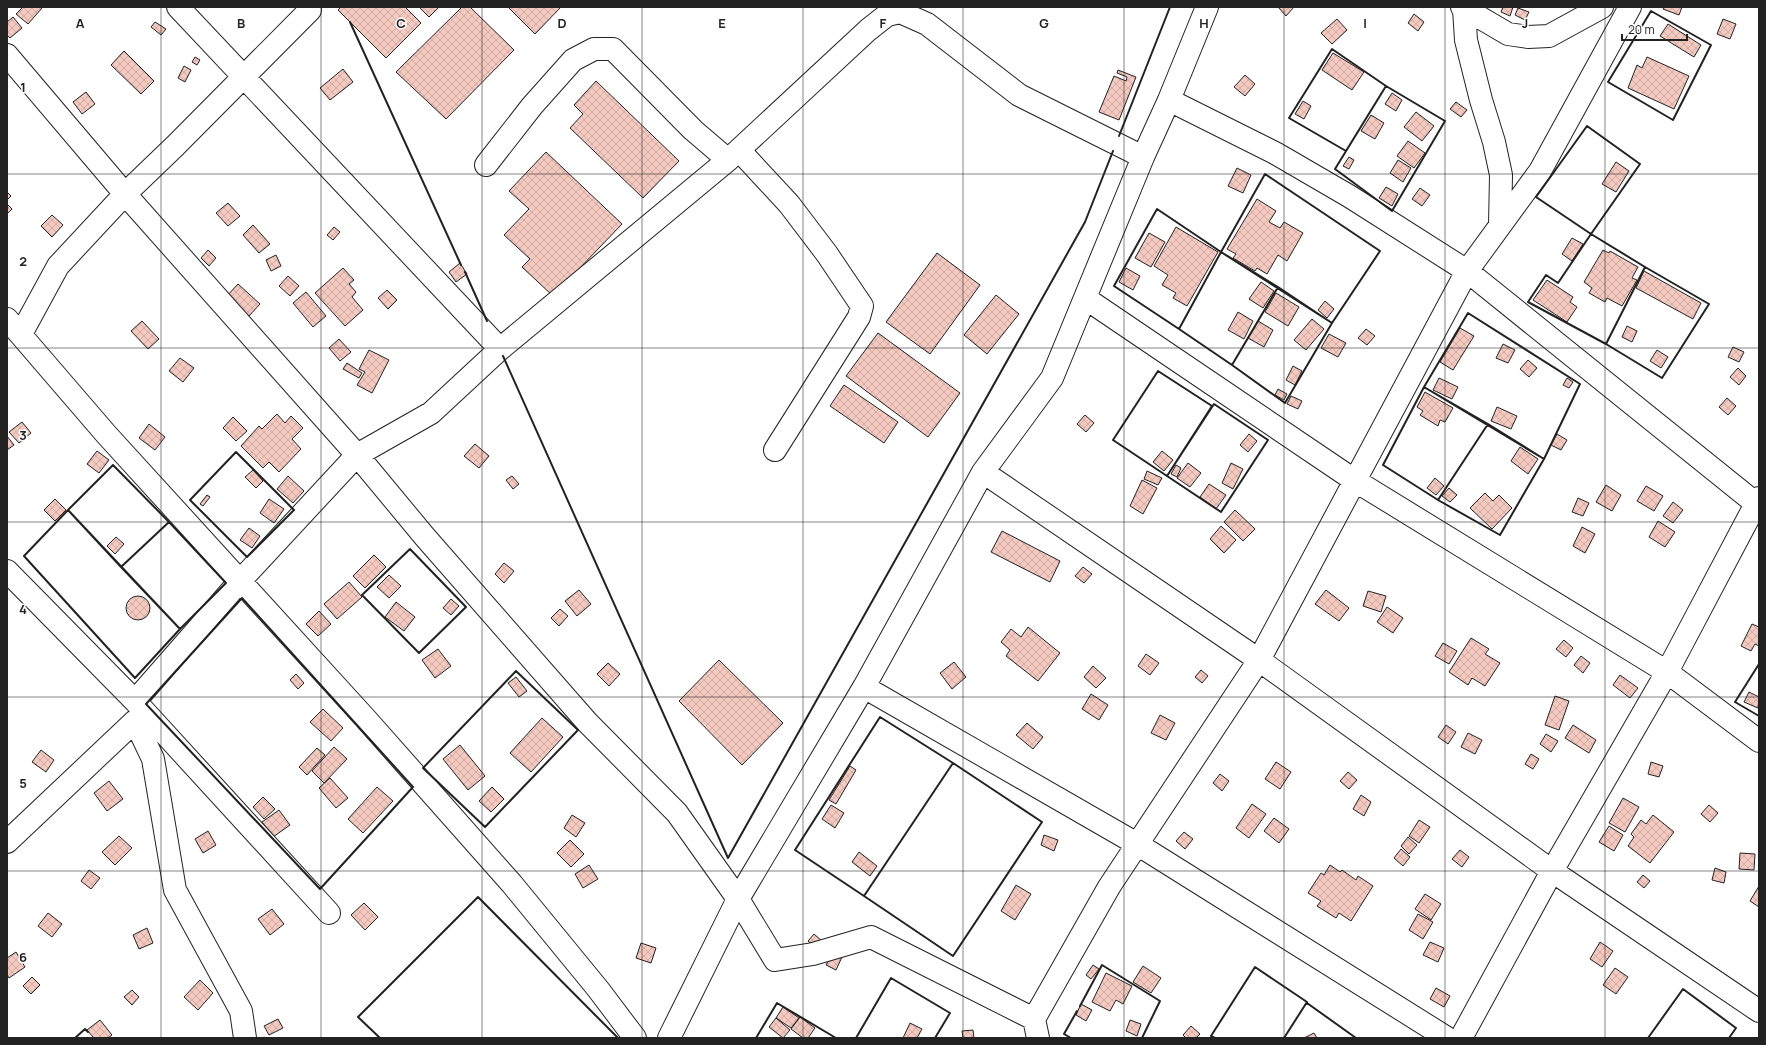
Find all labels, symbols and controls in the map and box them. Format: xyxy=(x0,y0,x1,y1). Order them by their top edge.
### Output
text: A xyxy=(76,14,85,32)
text: B xyxy=(237,14,245,32)
text: C xyxy=(396,14,406,32)
text: D xyxy=(557,14,567,32)
text: E xyxy=(718,14,726,32)
text: F xyxy=(880,14,887,32)
text: G xyxy=(1039,14,1049,32)
text: H xyxy=(1199,14,1209,32)
text: I xyxy=(1363,14,1367,32)
text: J xyxy=(1522,14,1528,32)
scale bar xyxy=(1622,16,1687,42)
text: 20 m xyxy=(1628,21,1655,38)
text: 1 xyxy=(20,78,26,96)
text: 2 xyxy=(19,252,27,270)
text: 3 xyxy=(19,426,27,444)
text: 4 xyxy=(19,600,27,618)
text: 5 xyxy=(19,774,27,792)
text: 6 xyxy=(19,948,27,966)

